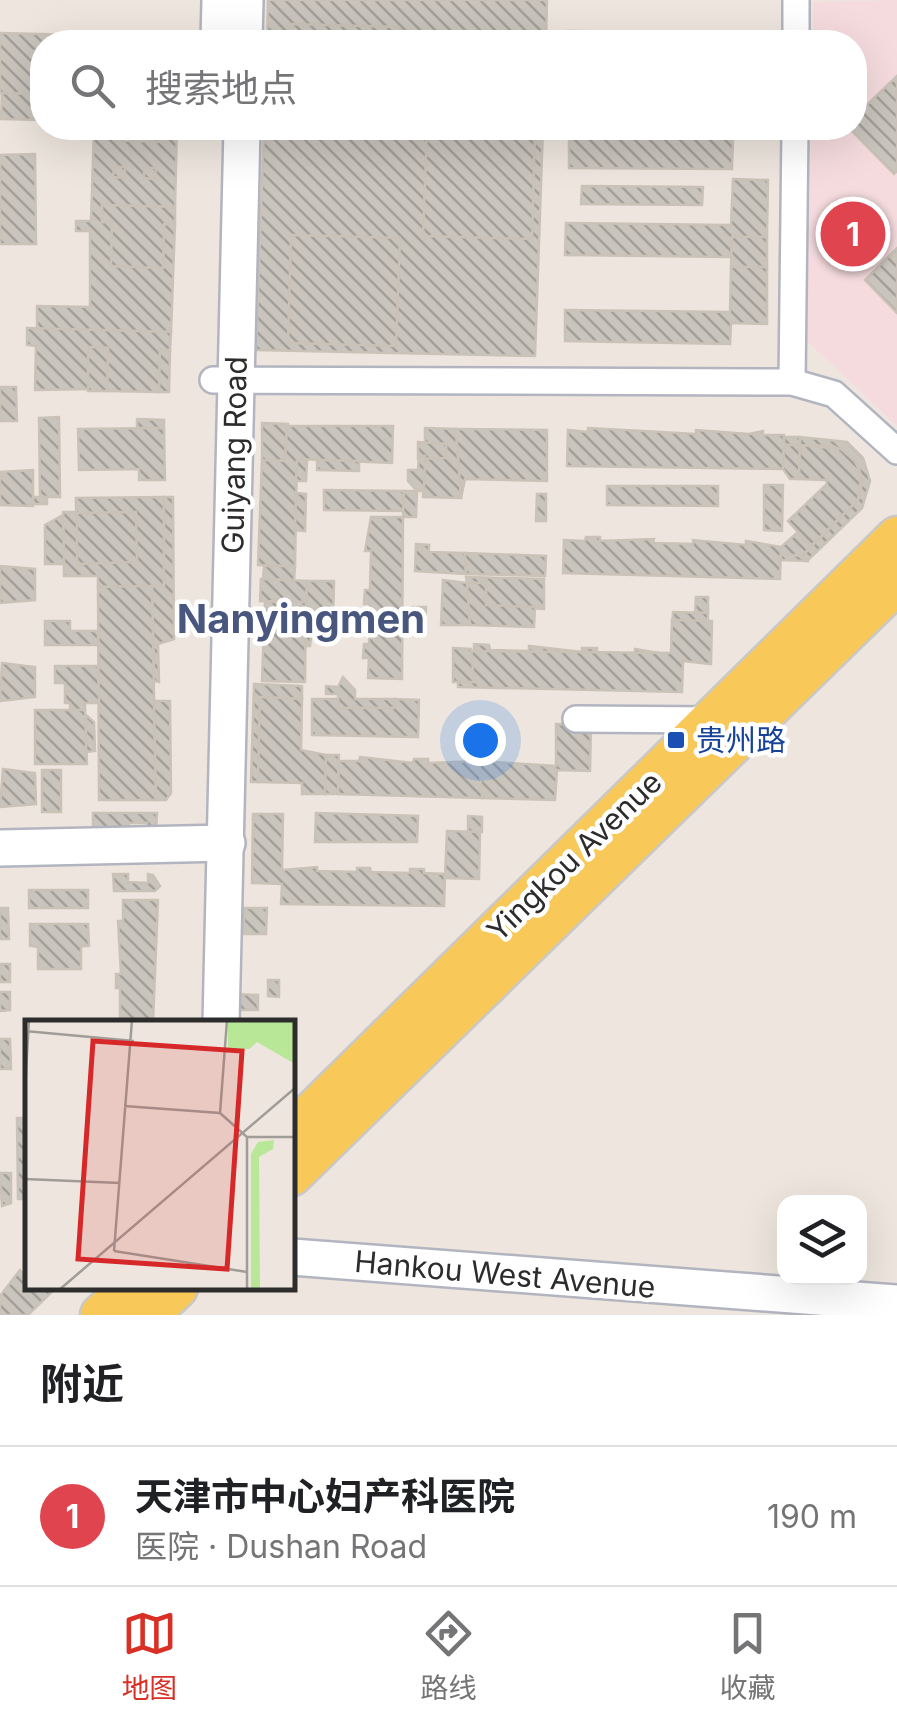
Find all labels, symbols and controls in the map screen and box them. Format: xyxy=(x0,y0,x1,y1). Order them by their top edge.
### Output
search box xyxy=(30,30,867,140)
icon: search xyxy=(65,58,120,113)
text: 搜索地点 xyxy=(145,65,297,111)
pin: 1 xyxy=(820,196,886,272)
street label: Guiyang Road xyxy=(214,356,254,554)
district label: Nanyingmen xyxy=(177,594,425,643)
your location xyxy=(455,715,506,766)
place label: 贵州路 xyxy=(696,722,786,758)
marker: 贵州路 xyxy=(665,729,687,751)
street label: Yingkou Avenue xyxy=(479,764,669,948)
inset map xyxy=(25,1020,295,1290)
map controls xyxy=(777,1195,867,1285)
button: layers xyxy=(777,1195,867,1285)
street label: Hankou West Avenue xyxy=(353,1243,657,1305)
text: 附近 xyxy=(40,1358,124,1409)
text: 天津市中心妇产科医院 xyxy=(135,1473,515,1519)
text: 1 xyxy=(66,1497,79,1536)
text: 190 m xyxy=(767,1497,857,1536)
text: 医院 · Dushan Road xyxy=(135,1527,427,1566)
tab: 地图 xyxy=(121,1606,178,1706)
tab: 路线 xyxy=(420,1606,477,1706)
tab: 收藏 xyxy=(719,1606,776,1706)

